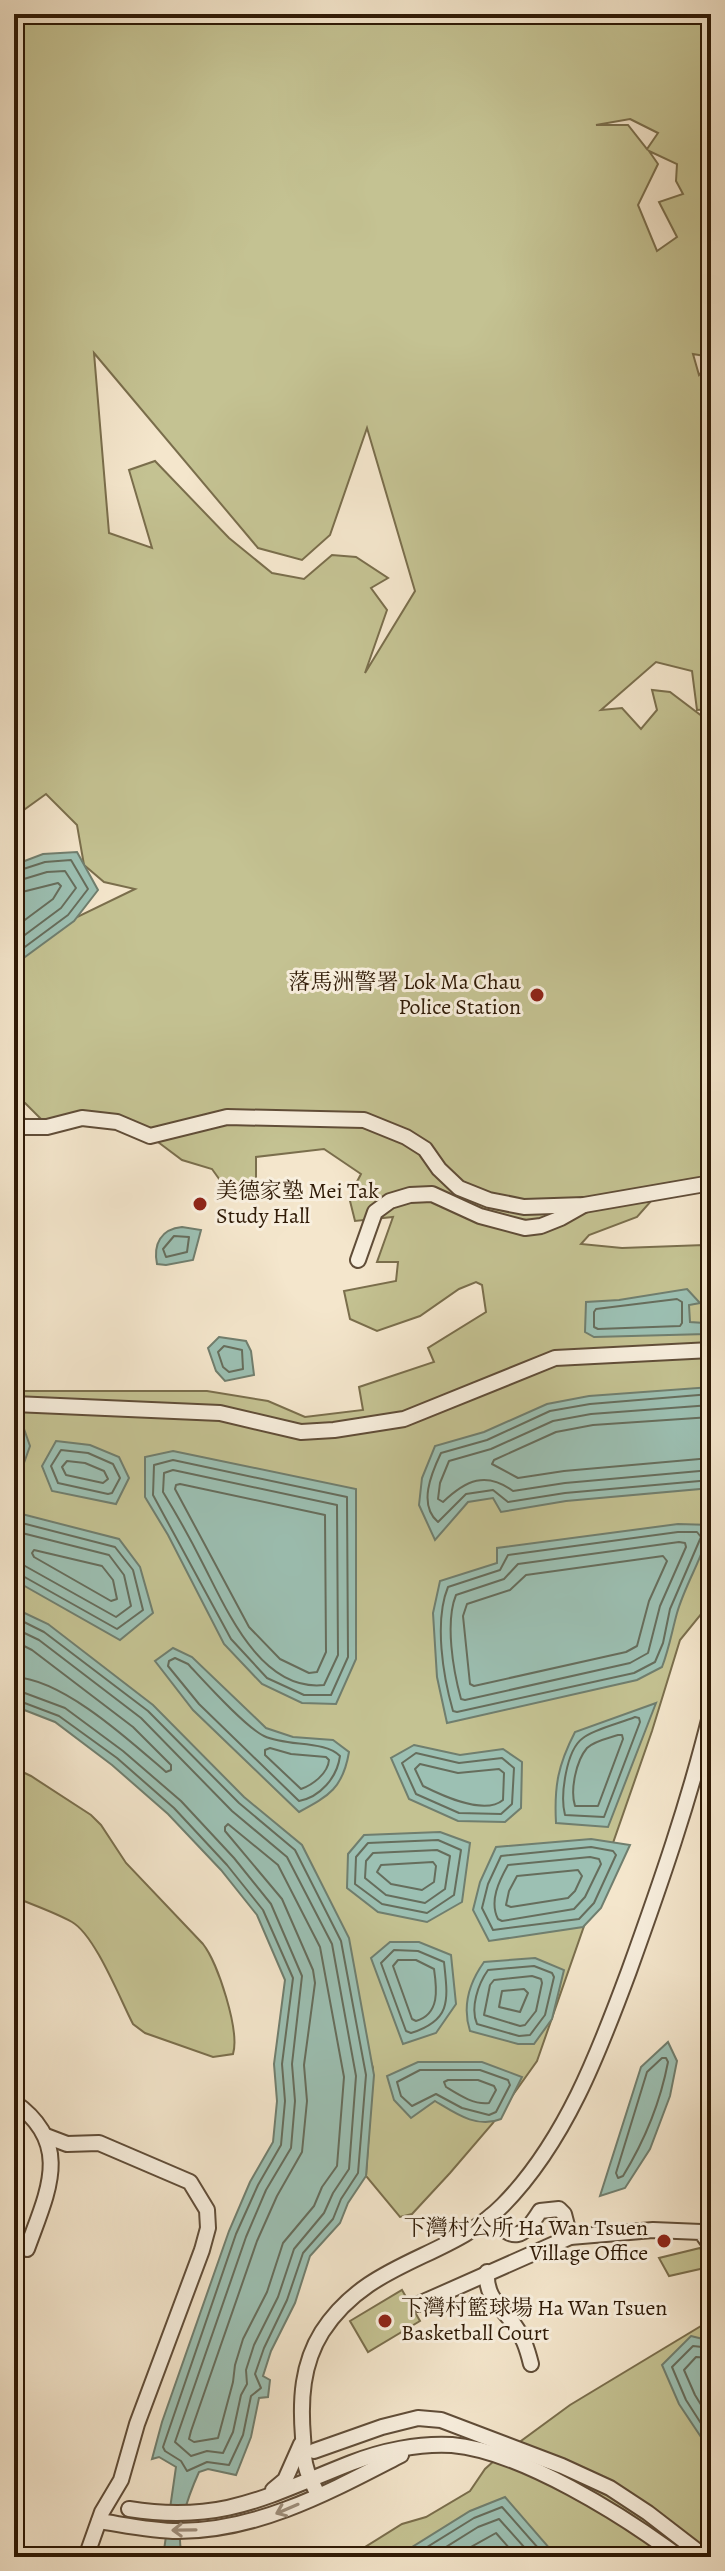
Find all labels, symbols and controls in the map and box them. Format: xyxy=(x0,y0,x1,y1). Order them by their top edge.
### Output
place label: 落馬洲警署 Lok Ma Chau Police Station xyxy=(289,967,521,1022)
marker: 落馬洲警署 Lok Ma Chau Police Station xyxy=(528,986,546,1004)
place label: 美德家塾 Mei Tak Study Hall xyxy=(216,1176,379,1231)
marker: 美德家塾 Mei Tak Study Hall xyxy=(191,1195,209,1213)
place label: 下灣村公所 Ha Wan Tsuen Village Office xyxy=(404,2213,648,2268)
marker: 下灣村公所 Ha Wan Tsuen Village Office xyxy=(655,2232,673,2250)
place label: 下灣村籃球場 Ha Wan Tsuen Basketball Court xyxy=(401,2293,667,2348)
marker: 下灣村籃球場 Ha Wan Tsuen Basketball Court xyxy=(376,2312,394,2330)
one-way arrow xyxy=(275,2502,300,2517)
one-way arrow xyxy=(171,2523,198,2538)

